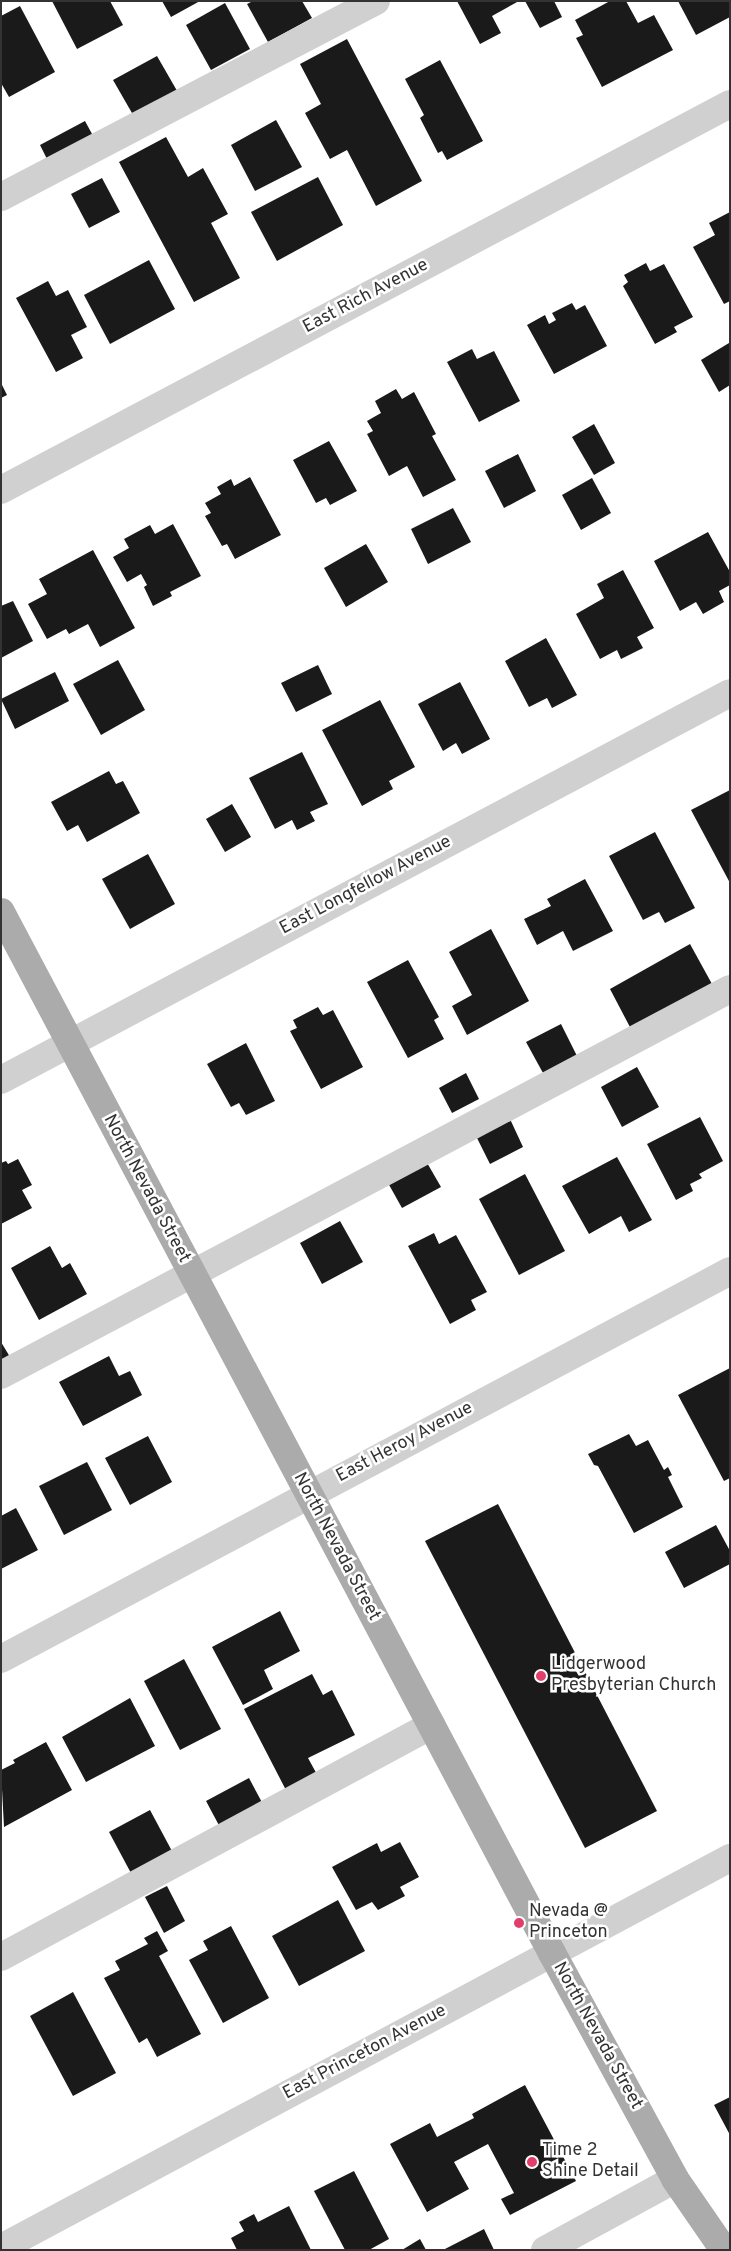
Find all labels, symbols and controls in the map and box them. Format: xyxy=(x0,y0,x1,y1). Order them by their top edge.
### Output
street label: East Rich Avenue xyxy=(299,255,433,339)
street label: East Longfellow Avenue xyxy=(276,831,456,941)
street label: North Nevada Street xyxy=(98,1111,194,1267)
street label: East Heroy Avenue xyxy=(333,1398,477,1488)
street label: North Nevada Street xyxy=(288,1469,384,1625)
place label: Lidgerwood Presbyterian Church xyxy=(551,1655,716,1698)
marker: Lidgerwood Presbyterian Church xyxy=(535,1670,547,1682)
place label: Nevada @ Princeton xyxy=(529,1902,608,1945)
marker: Nevada @ Princeton xyxy=(513,1917,525,1929)
street label: North Nevada Street xyxy=(548,1959,646,2113)
street label: East Princeton Avenue xyxy=(279,2001,451,2105)
place label: Time 2 Shine Detail xyxy=(542,2141,639,2184)
marker: Time 2 Shine Detail xyxy=(526,2156,538,2168)

